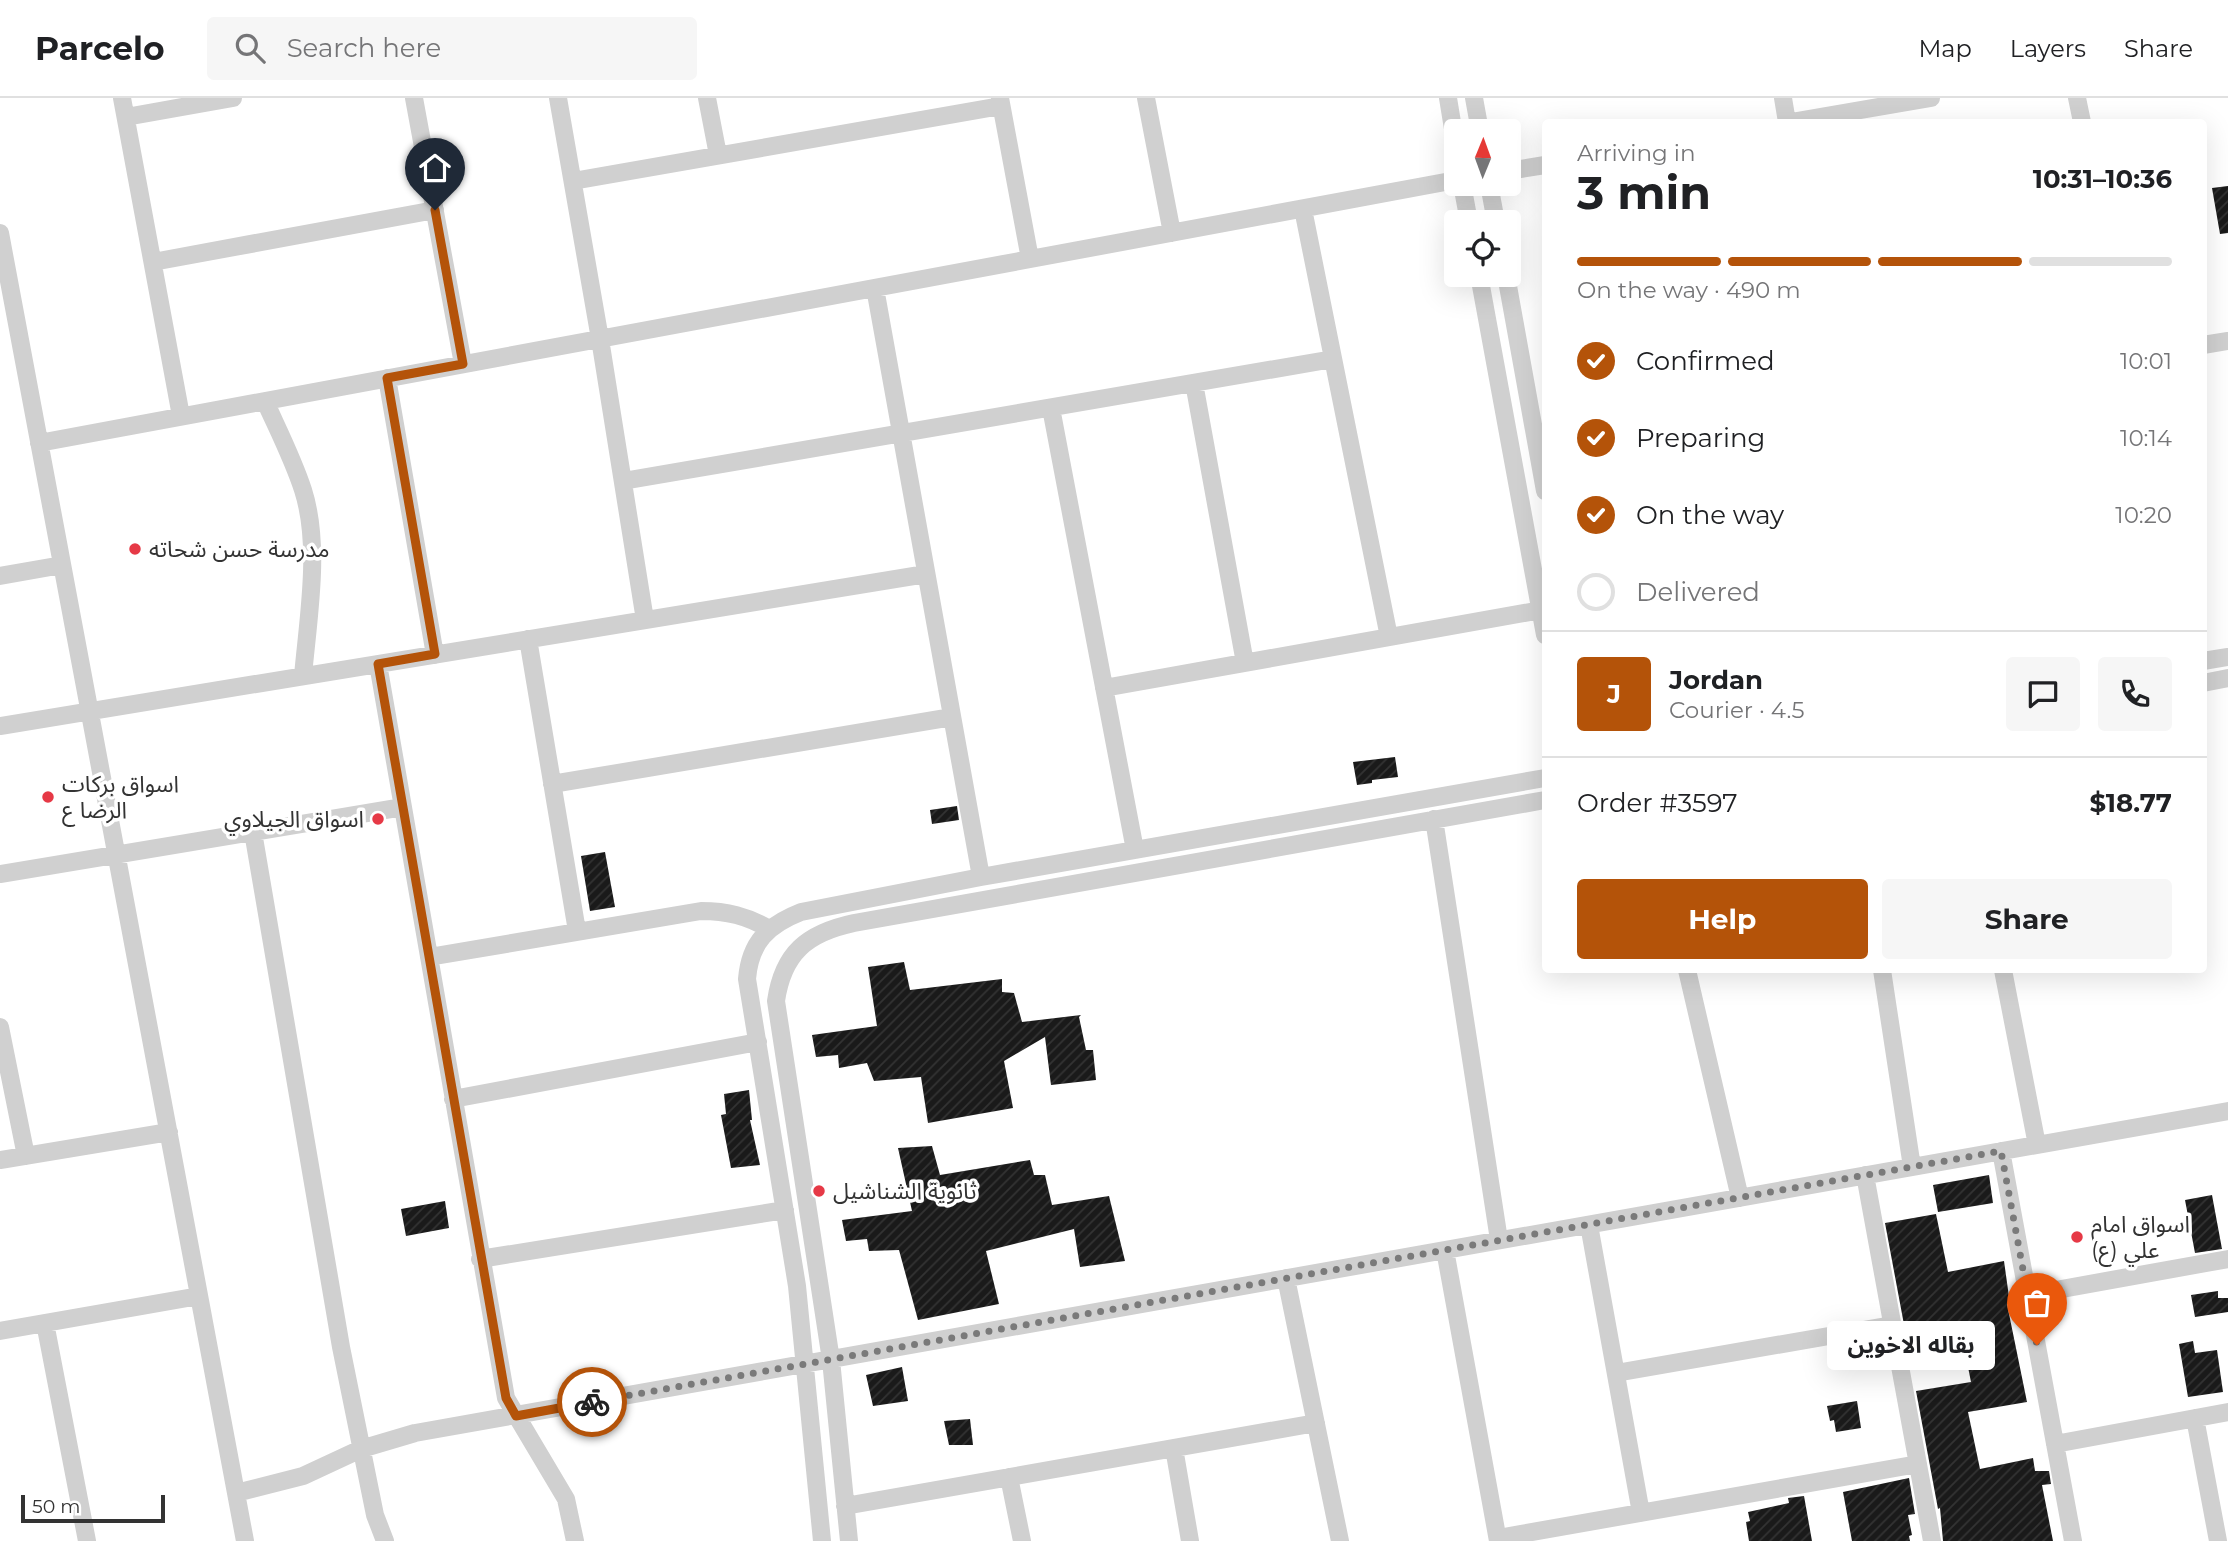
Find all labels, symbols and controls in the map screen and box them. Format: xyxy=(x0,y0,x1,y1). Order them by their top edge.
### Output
search box xyxy=(207,17,697,80)
text: Parcelo xyxy=(35,28,165,68)
icon: search xyxy=(231,29,269,67)
text: Search here xyxy=(287,32,441,64)
text: Map xyxy=(1918,34,1972,63)
text: Layers xyxy=(2010,34,2086,63)
text: Share xyxy=(2124,34,2193,63)
north arrow xyxy=(1444,119,1521,196)
map controls xyxy=(1444,119,1521,287)
pin xyxy=(405,138,465,210)
text: Arriving in xyxy=(1577,139,1696,167)
icon: home xyxy=(416,149,454,187)
text: 10:31–10:36 xyxy=(2033,163,2172,195)
text: 3 min xyxy=(1577,164,1711,221)
button: locate xyxy=(1444,210,1521,287)
text: On the way · 490 m xyxy=(1577,276,1801,304)
icon: check xyxy=(1577,342,1615,380)
text: Confirmed xyxy=(1636,345,1775,377)
text: 10:01 xyxy=(2120,347,2172,375)
icon: check xyxy=(1577,419,1615,457)
text: Preparing xyxy=(1636,422,1765,454)
text: 10:14 xyxy=(2120,424,2172,452)
icon: check xyxy=(1577,496,1615,534)
text: On the way xyxy=(1636,499,1784,531)
text: 10:20 xyxy=(2115,501,2172,529)
place label: مدرسة حسن شحاته xyxy=(149,535,330,563)
marker: مدرسة حسن شحاته xyxy=(127,541,143,557)
text: Delivered xyxy=(1636,576,1760,608)
button: chat xyxy=(2006,657,2080,731)
button: phone xyxy=(2098,657,2172,731)
text: Jordan xyxy=(1669,664,1763,696)
text: J xyxy=(1607,678,1621,710)
text: Courier · 4.5 xyxy=(1669,696,1804,724)
place label: اسواق بركات الرضا ع xyxy=(62,770,179,827)
text: Order #3597 xyxy=(1577,787,1738,819)
text: $18.77 xyxy=(2089,787,2172,819)
marker: اسواق بركات الرضا ع xyxy=(40,789,56,805)
place label: اسواق الجيلاوي xyxy=(224,805,364,836)
marker: اسواق الجيلاوي xyxy=(370,811,386,827)
button: Help xyxy=(1577,879,1868,959)
button: Share xyxy=(1882,879,2172,959)
place label: ثانوية الشناشيل xyxy=(833,1177,977,1205)
marker: ثانوية الشناشيل xyxy=(811,1183,827,1199)
place label: اسواق امام علي (ع) xyxy=(2091,1210,2190,1267)
marker: اسواق امام علي (ع) xyxy=(2069,1229,2085,1245)
pin xyxy=(2007,1273,2067,1345)
icon: bag xyxy=(2018,1284,2056,1322)
callout: بقاله الاخوين xyxy=(1827,1320,1995,1370)
text: بقاله الاخوين xyxy=(1847,1331,1975,1359)
courier xyxy=(557,1367,627,1437)
icon: bike xyxy=(573,1383,611,1421)
scale bar xyxy=(21,1492,164,1524)
text: 50 m xyxy=(32,1495,80,1518)

